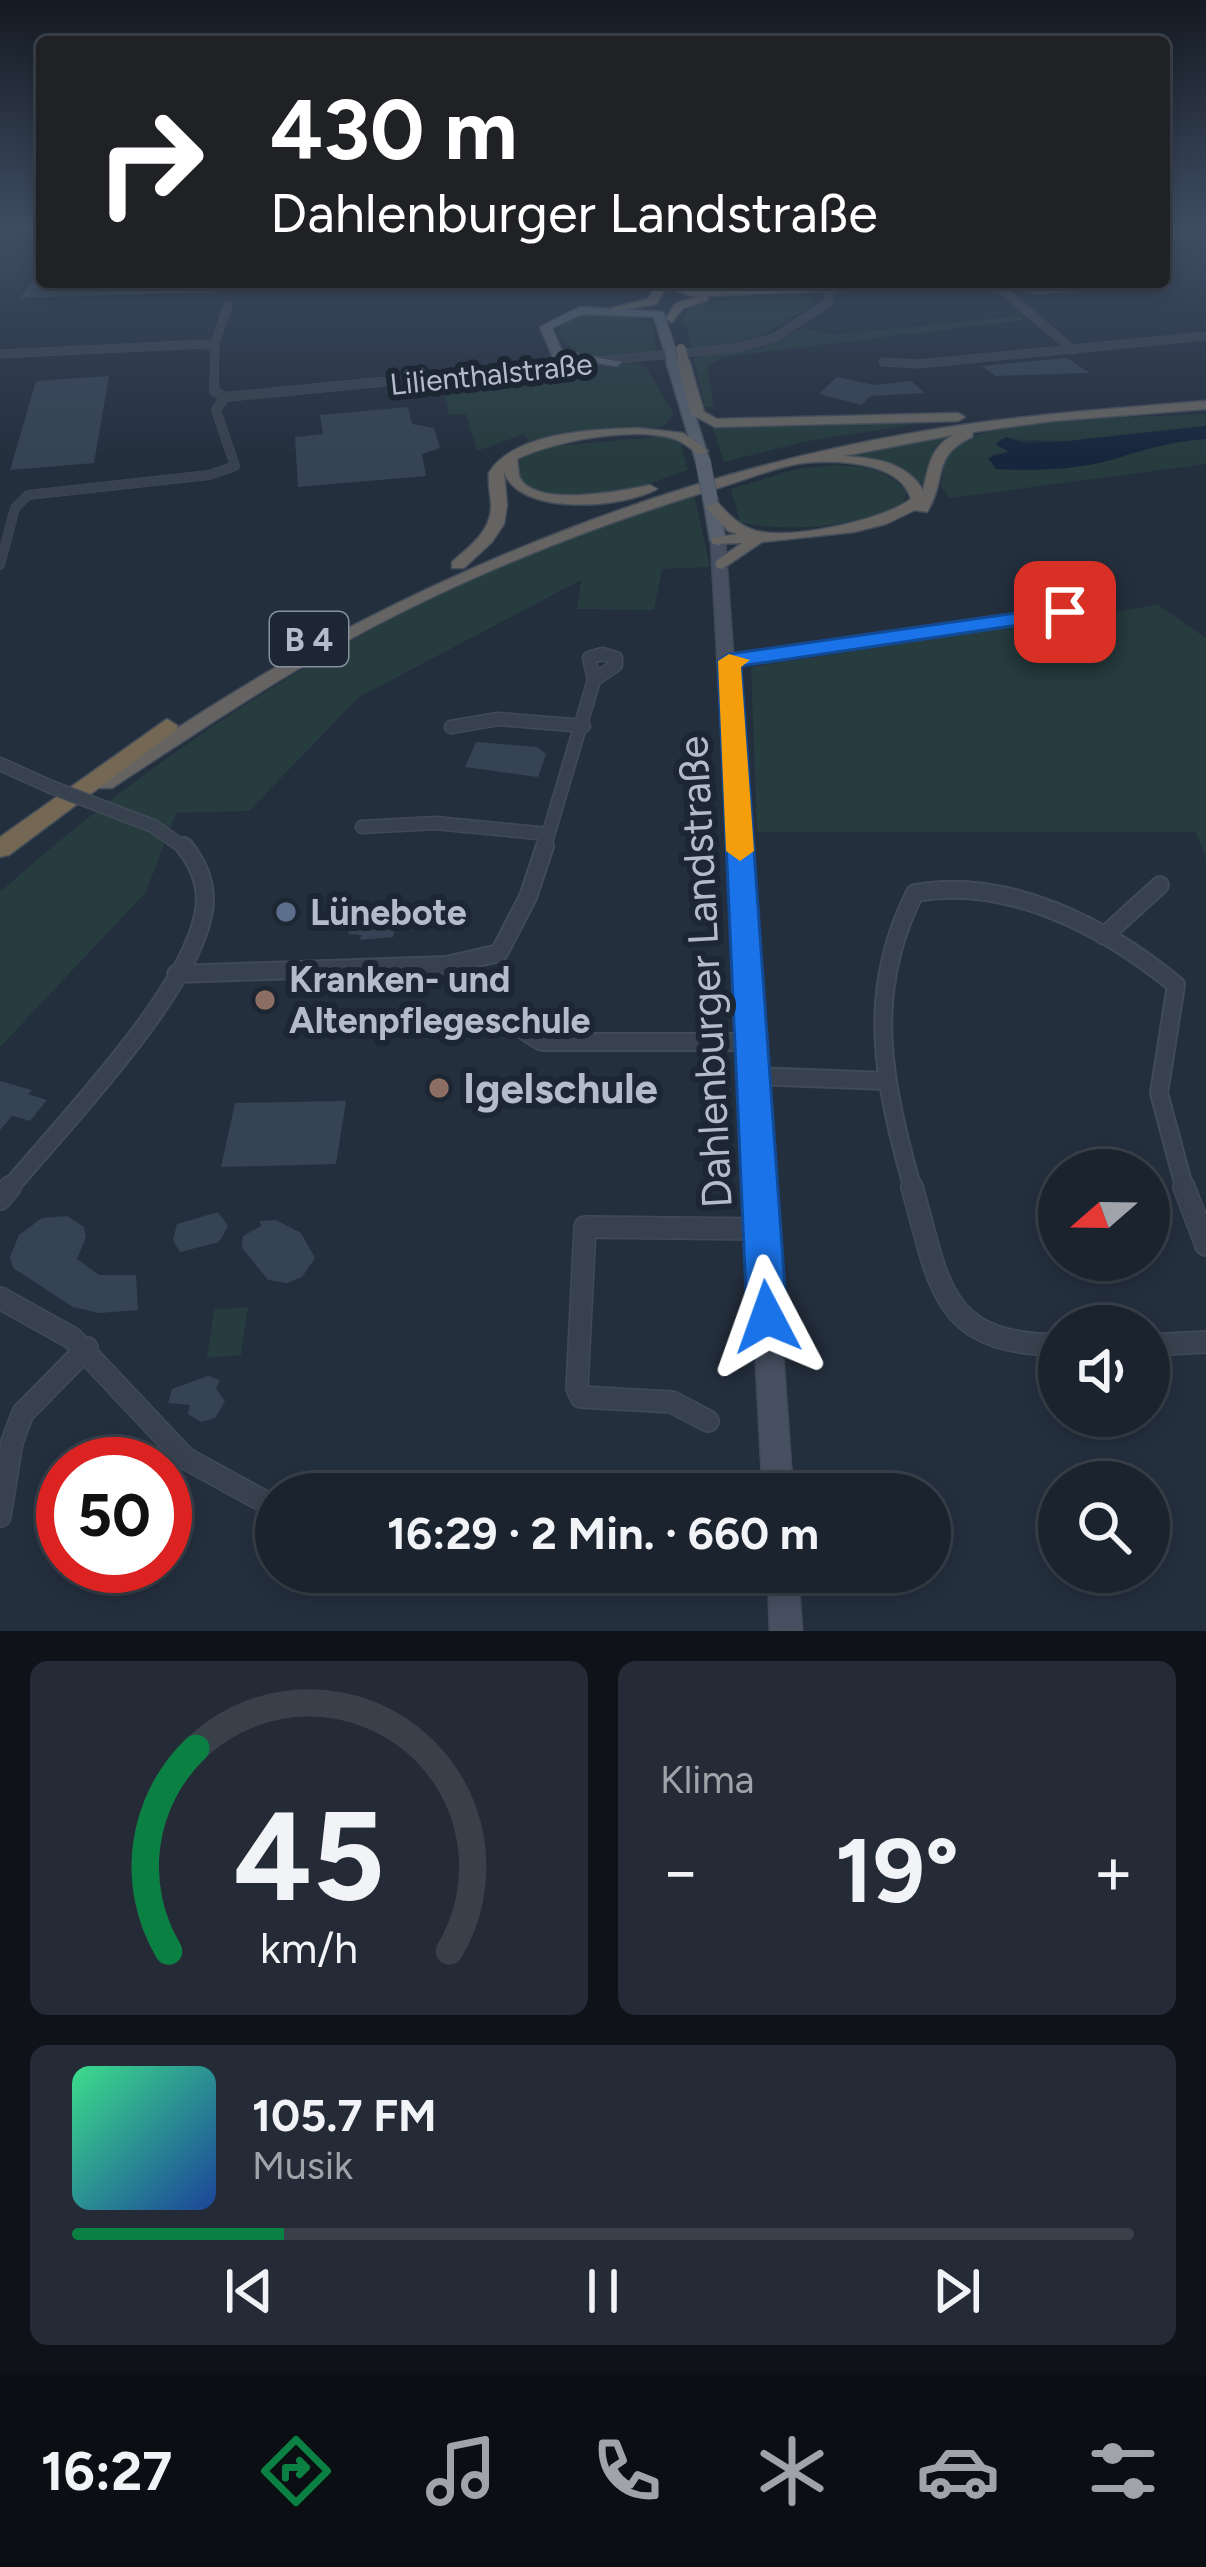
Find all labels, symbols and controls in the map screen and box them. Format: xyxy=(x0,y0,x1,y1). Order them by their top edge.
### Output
text: 430 m xyxy=(270,79,518,180)
icon: right xyxy=(72,84,228,240)
text: Dahlenburger Landstraße xyxy=(270,181,878,246)
street label: Lilienthalstraße xyxy=(388,345,594,403)
pin xyxy=(1014,561,1116,663)
icon: arrive xyxy=(1032,579,1098,645)
road number: B 4 xyxy=(270,612,348,666)
street label: Dahlenburger Landstraße xyxy=(667,735,743,1209)
place label: Lünebote xyxy=(310,891,467,934)
marker: Lünebote xyxy=(273,899,299,925)
place label: Kranken- und Altenpflegeschule xyxy=(289,958,591,1042)
marker: Kranken- und Altenpflegeschule xyxy=(252,987,278,1013)
place label: Igelschule xyxy=(463,1063,658,1114)
marker: Igelschule xyxy=(426,1075,452,1101)
north arrow xyxy=(1038,1149,1170,1281)
map controls xyxy=(1038,1149,1170,1593)
position arrow xyxy=(704,1254,830,1380)
button: sound xyxy=(1038,1305,1170,1437)
speed limit sign: 50 xyxy=(36,1437,192,1593)
button: search xyxy=(1038,1461,1170,1593)
text: 16:29 · 2 Min. · 660 m xyxy=(387,1506,819,1560)
text: Klima xyxy=(660,1756,755,1803)
text: 45 xyxy=(233,1781,385,1931)
text: 19° xyxy=(835,1816,959,1925)
text: − xyxy=(660,1831,701,1911)
text: + xyxy=(1093,1831,1134,1911)
text: km/h xyxy=(260,1922,358,1974)
text: 105.7 FM xyxy=(252,2088,437,2142)
text: Musik xyxy=(252,2142,353,2189)
icon: previous xyxy=(216,2258,282,2324)
icon: pause xyxy=(570,2258,636,2324)
icon: next xyxy=(924,2258,990,2324)
icon: directions xyxy=(254,2429,338,2513)
icon: music xyxy=(419,2429,503,2513)
icon: phone xyxy=(585,2429,669,2513)
icon: climate xyxy=(750,2429,834,2513)
icon: car xyxy=(916,2429,1000,2513)
icon: filters xyxy=(1081,2429,1165,2513)
text: 16:27 xyxy=(41,2439,172,2504)

